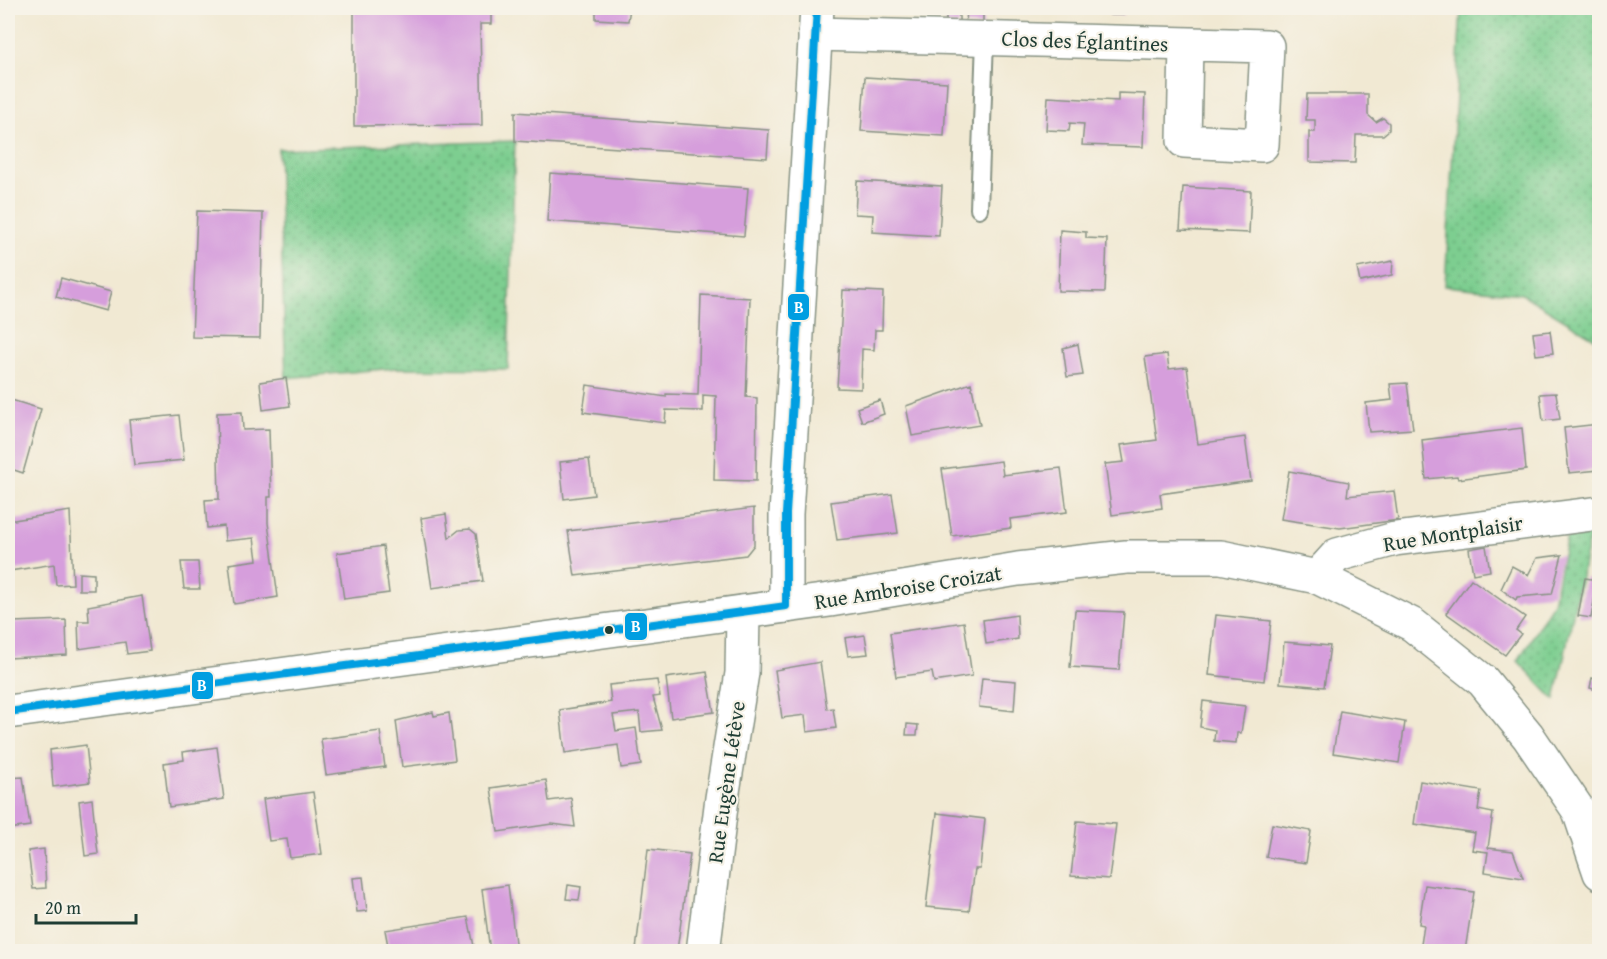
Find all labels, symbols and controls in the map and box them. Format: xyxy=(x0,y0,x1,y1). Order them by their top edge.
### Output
street label: Clos des Églantines xyxy=(1001,23,1169,59)
line badge: B xyxy=(787,293,810,321)
text: B xyxy=(794,295,804,319)
street label: Rue Montplaisir xyxy=(1381,507,1525,559)
street label: Rue Ambroise Croizat xyxy=(812,557,1005,617)
line badge: B xyxy=(624,612,648,641)
text: B xyxy=(631,614,641,638)
unlabelled marker xyxy=(603,624,615,636)
line badge: B xyxy=(191,671,214,700)
text: B xyxy=(197,673,207,697)
street label: Rue Eugène Létève xyxy=(699,699,753,865)
scale bar xyxy=(36,887,136,925)
text: 20 m xyxy=(45,894,81,921)

